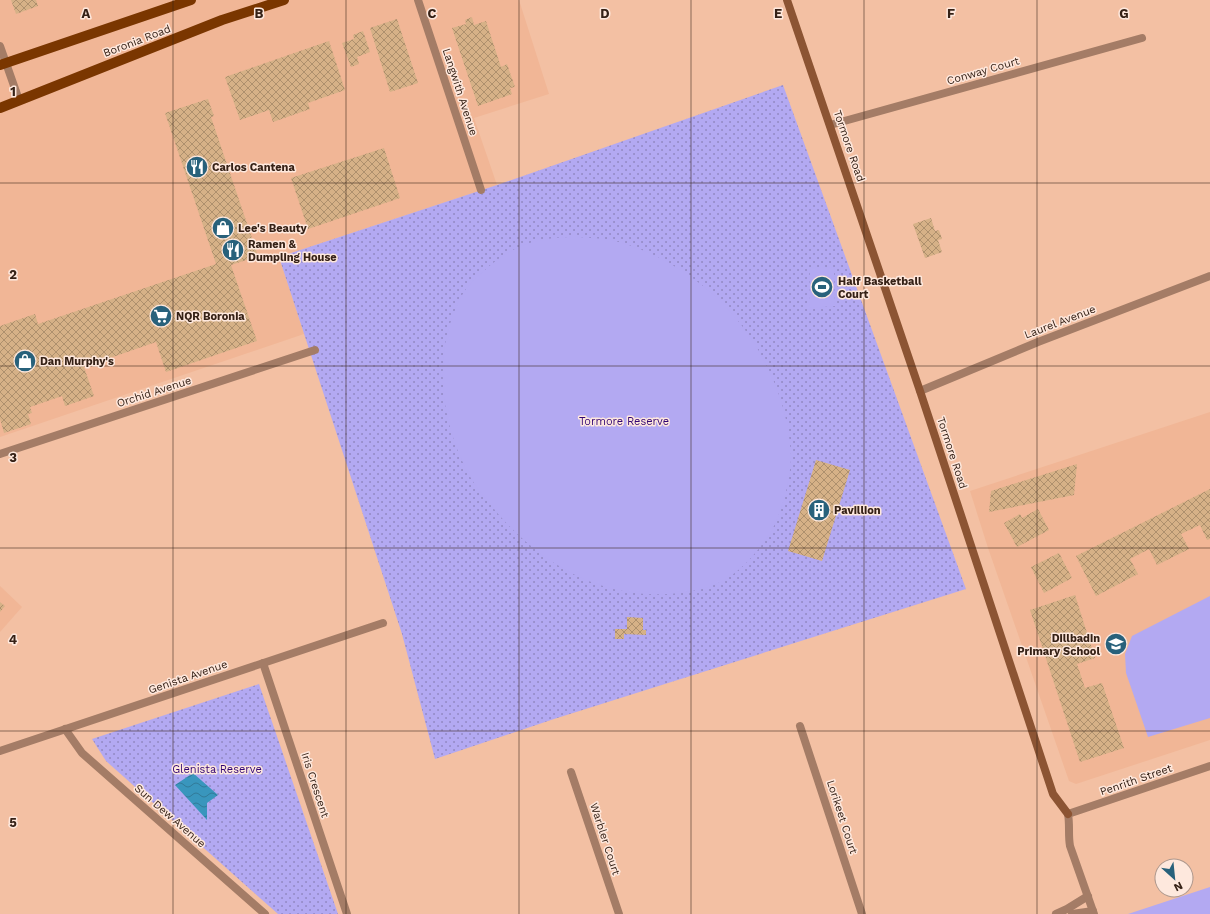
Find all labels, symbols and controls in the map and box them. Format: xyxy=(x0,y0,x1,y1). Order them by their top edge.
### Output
text: A xyxy=(82,6,91,21)
text: B xyxy=(255,6,264,21)
text: C xyxy=(428,6,437,21)
text: D xyxy=(600,6,610,21)
text: E xyxy=(774,6,782,21)
text: F xyxy=(947,6,955,21)
text: G xyxy=(1119,6,1129,21)
street label: Boronia Road xyxy=(102,22,172,60)
street label: Langwith Avenue xyxy=(440,47,480,137)
street label: Conway Court xyxy=(945,54,1021,88)
text: 1 xyxy=(10,84,16,99)
street label: Tormore Road xyxy=(831,108,867,184)
restaurant icon: Carlos Cantena xyxy=(184,154,210,180)
place label: Carlos Cantena xyxy=(212,161,295,174)
shop icon: Lee's Beauty xyxy=(210,215,236,241)
place label: Lee's Beauty xyxy=(238,222,308,235)
restaurant icon: Ramen & Dumpling House xyxy=(220,237,246,263)
place label: Ramen & Dumpling House xyxy=(248,238,337,264)
text: 2 xyxy=(9,267,17,282)
sports icon: Half Basketball Court xyxy=(809,274,835,300)
place label: Half Basketball Court xyxy=(838,275,922,301)
street label: Laurel Avenue xyxy=(1022,302,1098,342)
supermarket icon: NQR Boronia xyxy=(148,303,174,329)
place label: NQR Boronia xyxy=(176,310,245,323)
shop icon: Dan Murphy's xyxy=(12,348,38,374)
place label: Dan Murphy's xyxy=(40,355,114,368)
street label: Orchid Avenue xyxy=(115,374,193,410)
park label: Tormore Reserve xyxy=(579,415,669,428)
street label: Tormore Road xyxy=(934,415,970,491)
text: 3 xyxy=(9,450,17,465)
building icon: Pavillion xyxy=(806,497,832,523)
place label: Pavillion xyxy=(834,504,881,517)
school or university icon: Dillbadin Primary School xyxy=(1103,631,1129,657)
text: 4 xyxy=(9,632,18,647)
place label: Dillbadin Primary School xyxy=(1017,632,1100,658)
street label: Genista Avenue xyxy=(147,657,229,697)
street label: Iris Crescent xyxy=(298,751,332,820)
street label: Penrith Street xyxy=(1098,761,1174,798)
park label: Glenista Reserve xyxy=(172,763,262,776)
street label: Lorikeet Court xyxy=(824,778,860,856)
street label: Sun Dew Avenue xyxy=(132,782,208,850)
street label: Warbler Court xyxy=(587,801,623,877)
text: 5 xyxy=(9,815,17,830)
north arrow xyxy=(1154,858,1194,898)
text: N xyxy=(1172,879,1185,894)

